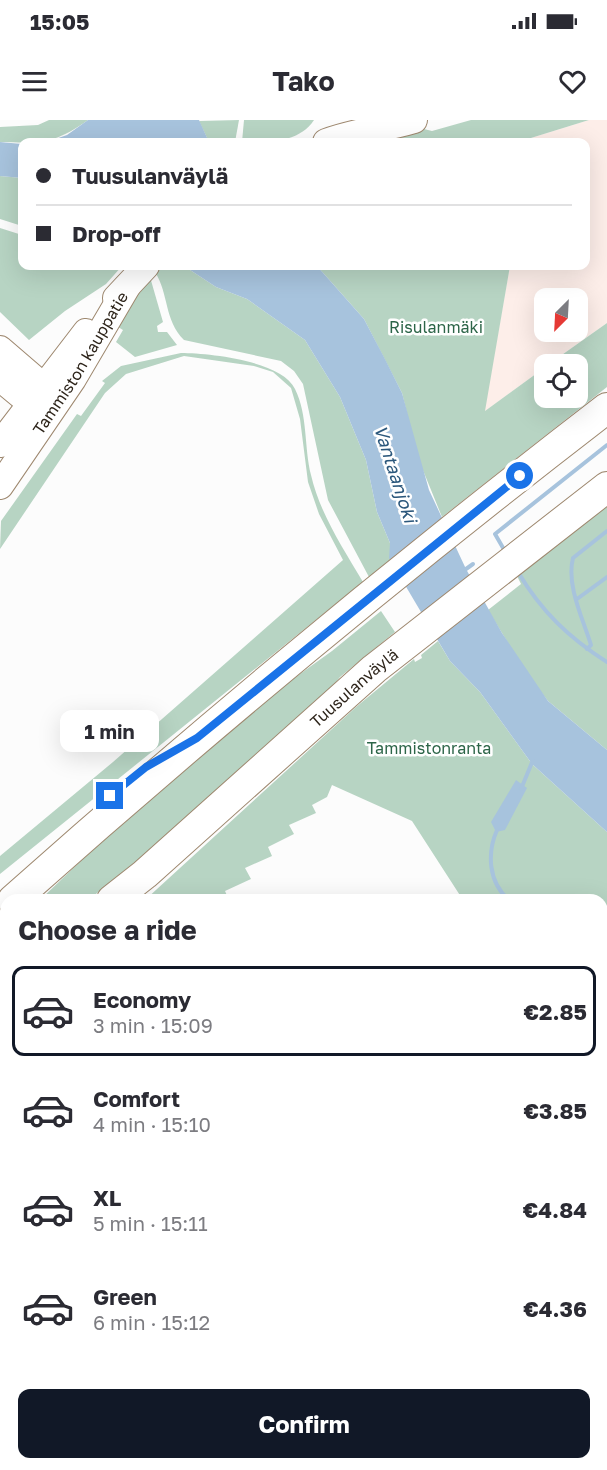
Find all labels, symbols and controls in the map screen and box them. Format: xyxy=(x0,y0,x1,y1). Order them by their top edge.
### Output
text: 15:05 xyxy=(30,8,90,35)
icon: menu xyxy=(18,65,51,98)
text: Tako xyxy=(272,65,335,97)
icon: heart xyxy=(556,65,589,98)
text: Tuusulanväylä xyxy=(72,162,228,189)
text: Drop-off xyxy=(72,220,161,247)
street label: Tammiston kauppatie xyxy=(28,288,132,438)
north arrow xyxy=(534,288,588,342)
map controls xyxy=(534,288,588,408)
park label: Risulanmäki xyxy=(389,317,483,337)
button: locate xyxy=(534,354,588,408)
water label: Vantaanjoki xyxy=(370,422,423,527)
route start xyxy=(506,462,533,489)
street label: Tuusulanväylä xyxy=(306,644,402,731)
callout: 1 min xyxy=(60,709,160,751)
text: 1 min xyxy=(84,719,135,743)
park label: Tammistonranta xyxy=(367,738,491,758)
route end xyxy=(96,782,123,809)
text: Choose a ride xyxy=(18,914,197,946)
icon: car xyxy=(21,984,75,1038)
text: Economy xyxy=(93,986,191,1013)
text: €2.85 xyxy=(524,998,587,1025)
text: 3 min · 15:09 xyxy=(93,1013,213,1037)
icon: car xyxy=(21,1083,75,1137)
text: Comfort xyxy=(93,1085,180,1112)
text: €3.85 xyxy=(524,1097,587,1124)
text: 4 min · 15:10 xyxy=(93,1112,211,1136)
icon: car xyxy=(21,1182,75,1236)
text: XL xyxy=(93,1184,121,1211)
text: €4.84 xyxy=(523,1196,587,1223)
text: 5 min · 15:11 xyxy=(93,1211,208,1235)
icon: car xyxy=(21,1281,75,1335)
text: Green xyxy=(93,1283,157,1310)
text: €4.36 xyxy=(523,1295,587,1322)
text: 6 min · 15:12 xyxy=(93,1310,210,1334)
button: Confirm xyxy=(18,1389,590,1458)

